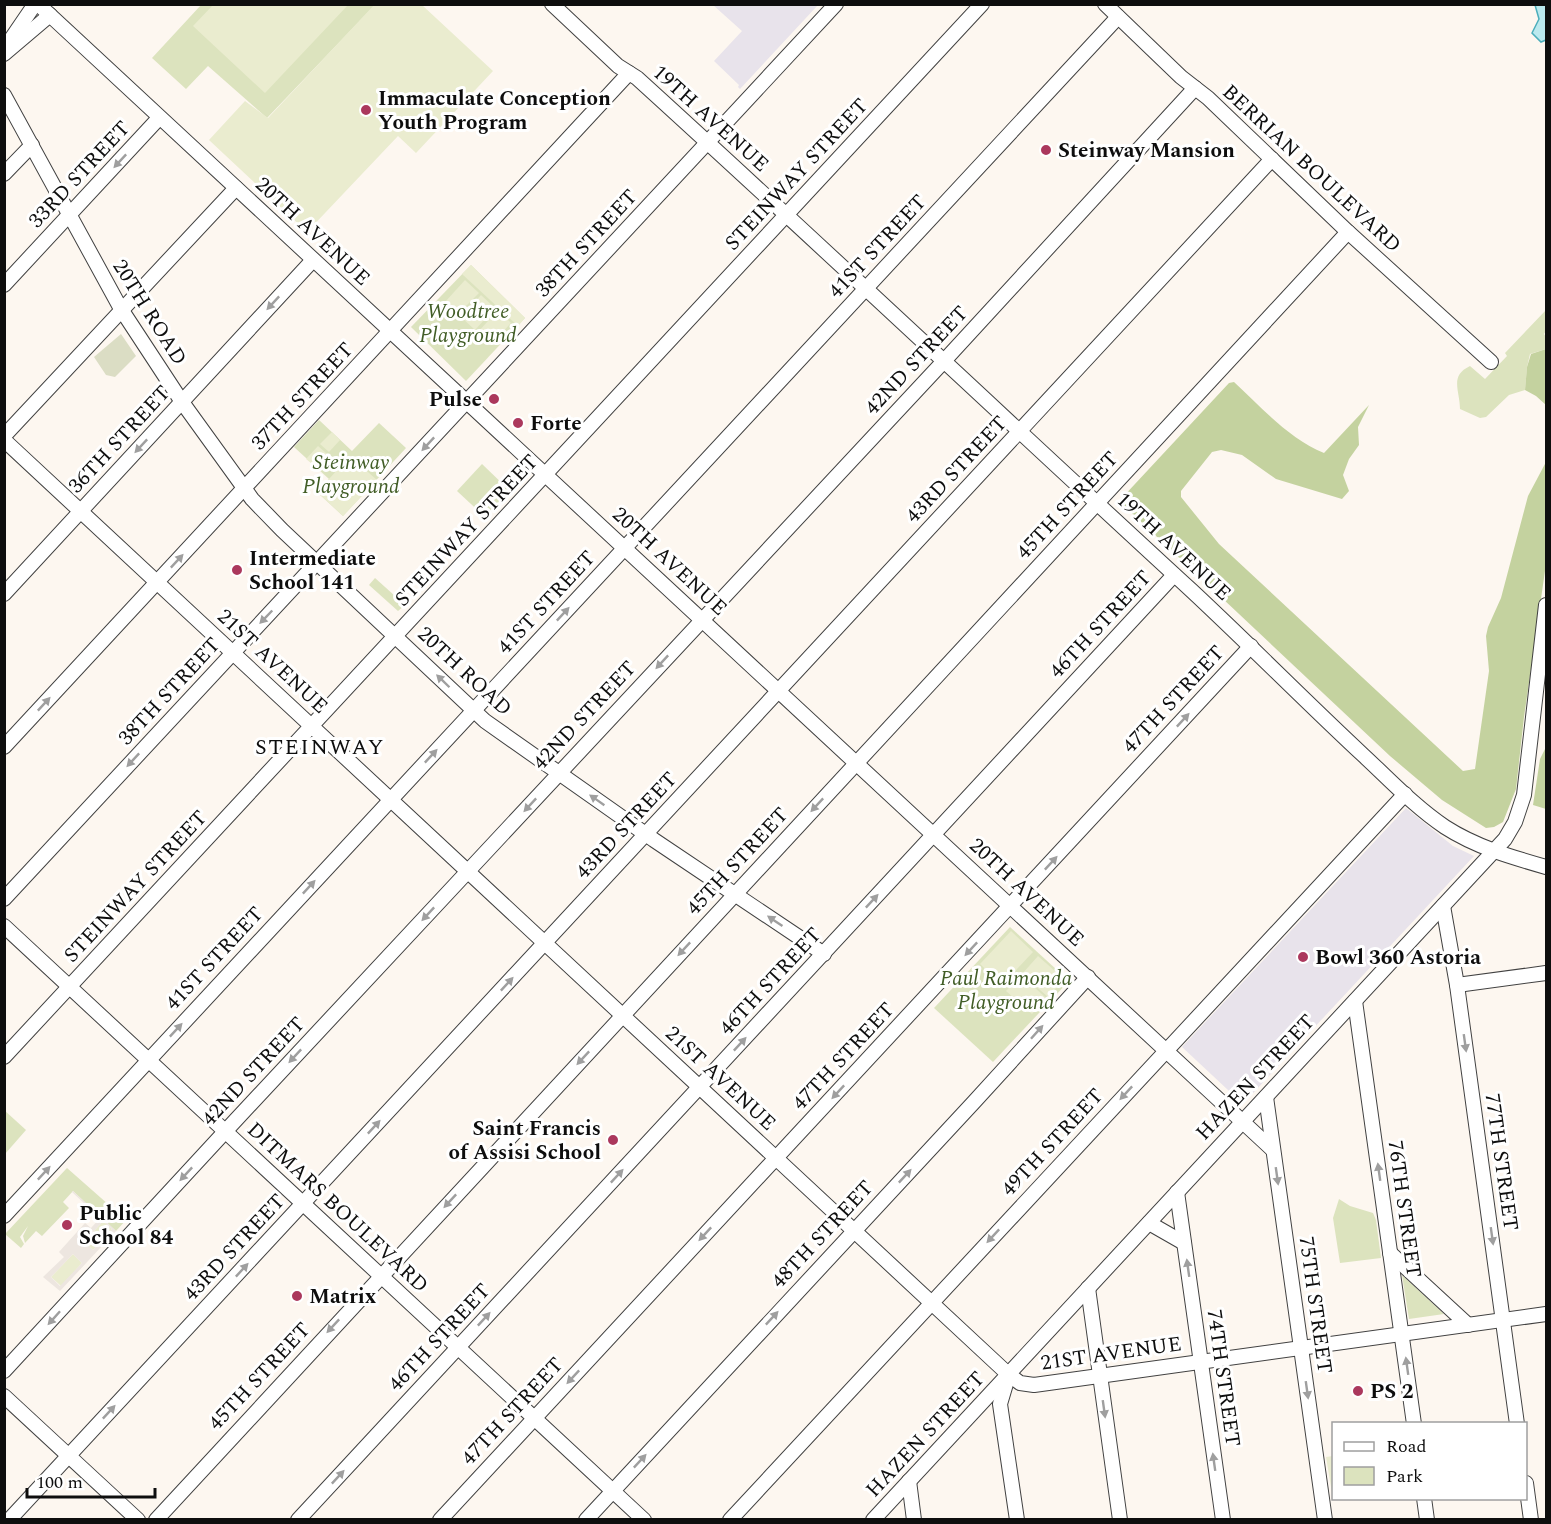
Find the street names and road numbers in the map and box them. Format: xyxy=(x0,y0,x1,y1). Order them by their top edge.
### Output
street label: 19TH AVENUE xyxy=(645,57,776,180)
street label: BERRIAN BOULEVARD xyxy=(1214,77,1408,261)
street label: STEINWAY STREET xyxy=(717,91,876,258)
street label: 33RD STREET xyxy=(21,114,138,236)
street label: 20TH AVENUE xyxy=(247,170,377,294)
street label: 38TH STREET xyxy=(528,182,646,305)
street label: 41ST STREET xyxy=(821,187,935,306)
street label: 20TH ROAD xyxy=(104,253,194,372)
street label: 42ND STREET xyxy=(857,299,976,423)
street label: 37TH STREET xyxy=(244,335,362,458)
street label: 36TH STREET xyxy=(61,378,179,501)
street label: 43RD STREET xyxy=(898,409,1015,531)
street label: 45TH STREET xyxy=(1009,444,1127,567)
street label: STEINWAY STREET xyxy=(387,447,546,614)
street label: 19TH AVENUE xyxy=(1108,485,1238,609)
street label: 20TH AVENUE xyxy=(604,500,734,624)
street label: 41ST STREET xyxy=(490,543,604,662)
street label: 46TH STREET xyxy=(1042,563,1160,686)
street label: 21ST AVENUE xyxy=(210,602,335,722)
street label: 20TH ROAD xyxy=(410,619,519,724)
street label: 38TH STREET xyxy=(111,630,229,753)
street label: 47TH STREET xyxy=(1115,638,1233,761)
street label: 42ND STREET xyxy=(525,654,644,778)
street label: 43RD STREET xyxy=(568,765,685,887)
street label: 45TH STREET xyxy=(679,800,797,923)
street label: STEINWAY STREET xyxy=(56,803,215,970)
street label: 20TH AVENUE xyxy=(961,831,1091,955)
street label: 41ST STREET xyxy=(158,899,272,1018)
street label: 46TH STREET xyxy=(712,920,830,1043)
street label: 47TH STREET xyxy=(785,995,903,1118)
street label: HAZEN STREET xyxy=(1189,1007,1323,1148)
street label: 42ND STREET xyxy=(194,1010,313,1134)
street label: 21ST AVENUE xyxy=(658,1019,783,1139)
street label: 49TH STREET xyxy=(994,1081,1112,1204)
street label: 77TH STREET xyxy=(1476,1092,1526,1233)
street label: DITMARS BOULEVARD xyxy=(239,1115,436,1301)
street label: 76TH STREET xyxy=(1379,1139,1429,1280)
street label: 48TH STREET xyxy=(764,1173,882,1296)
street label: 43RD STREET xyxy=(176,1187,293,1309)
street label: 75TH STREET xyxy=(1290,1235,1340,1376)
street label: 46TH STREET xyxy=(381,1276,499,1399)
street label: 74TH STREET xyxy=(1198,1308,1248,1449)
street label: 45TH STREET xyxy=(201,1315,319,1438)
street label: 21ST AVENUE xyxy=(1039,1328,1184,1380)
street label: 47TH STREET xyxy=(454,1350,572,1473)
street label: HAZEN STREET xyxy=(859,1364,993,1505)

